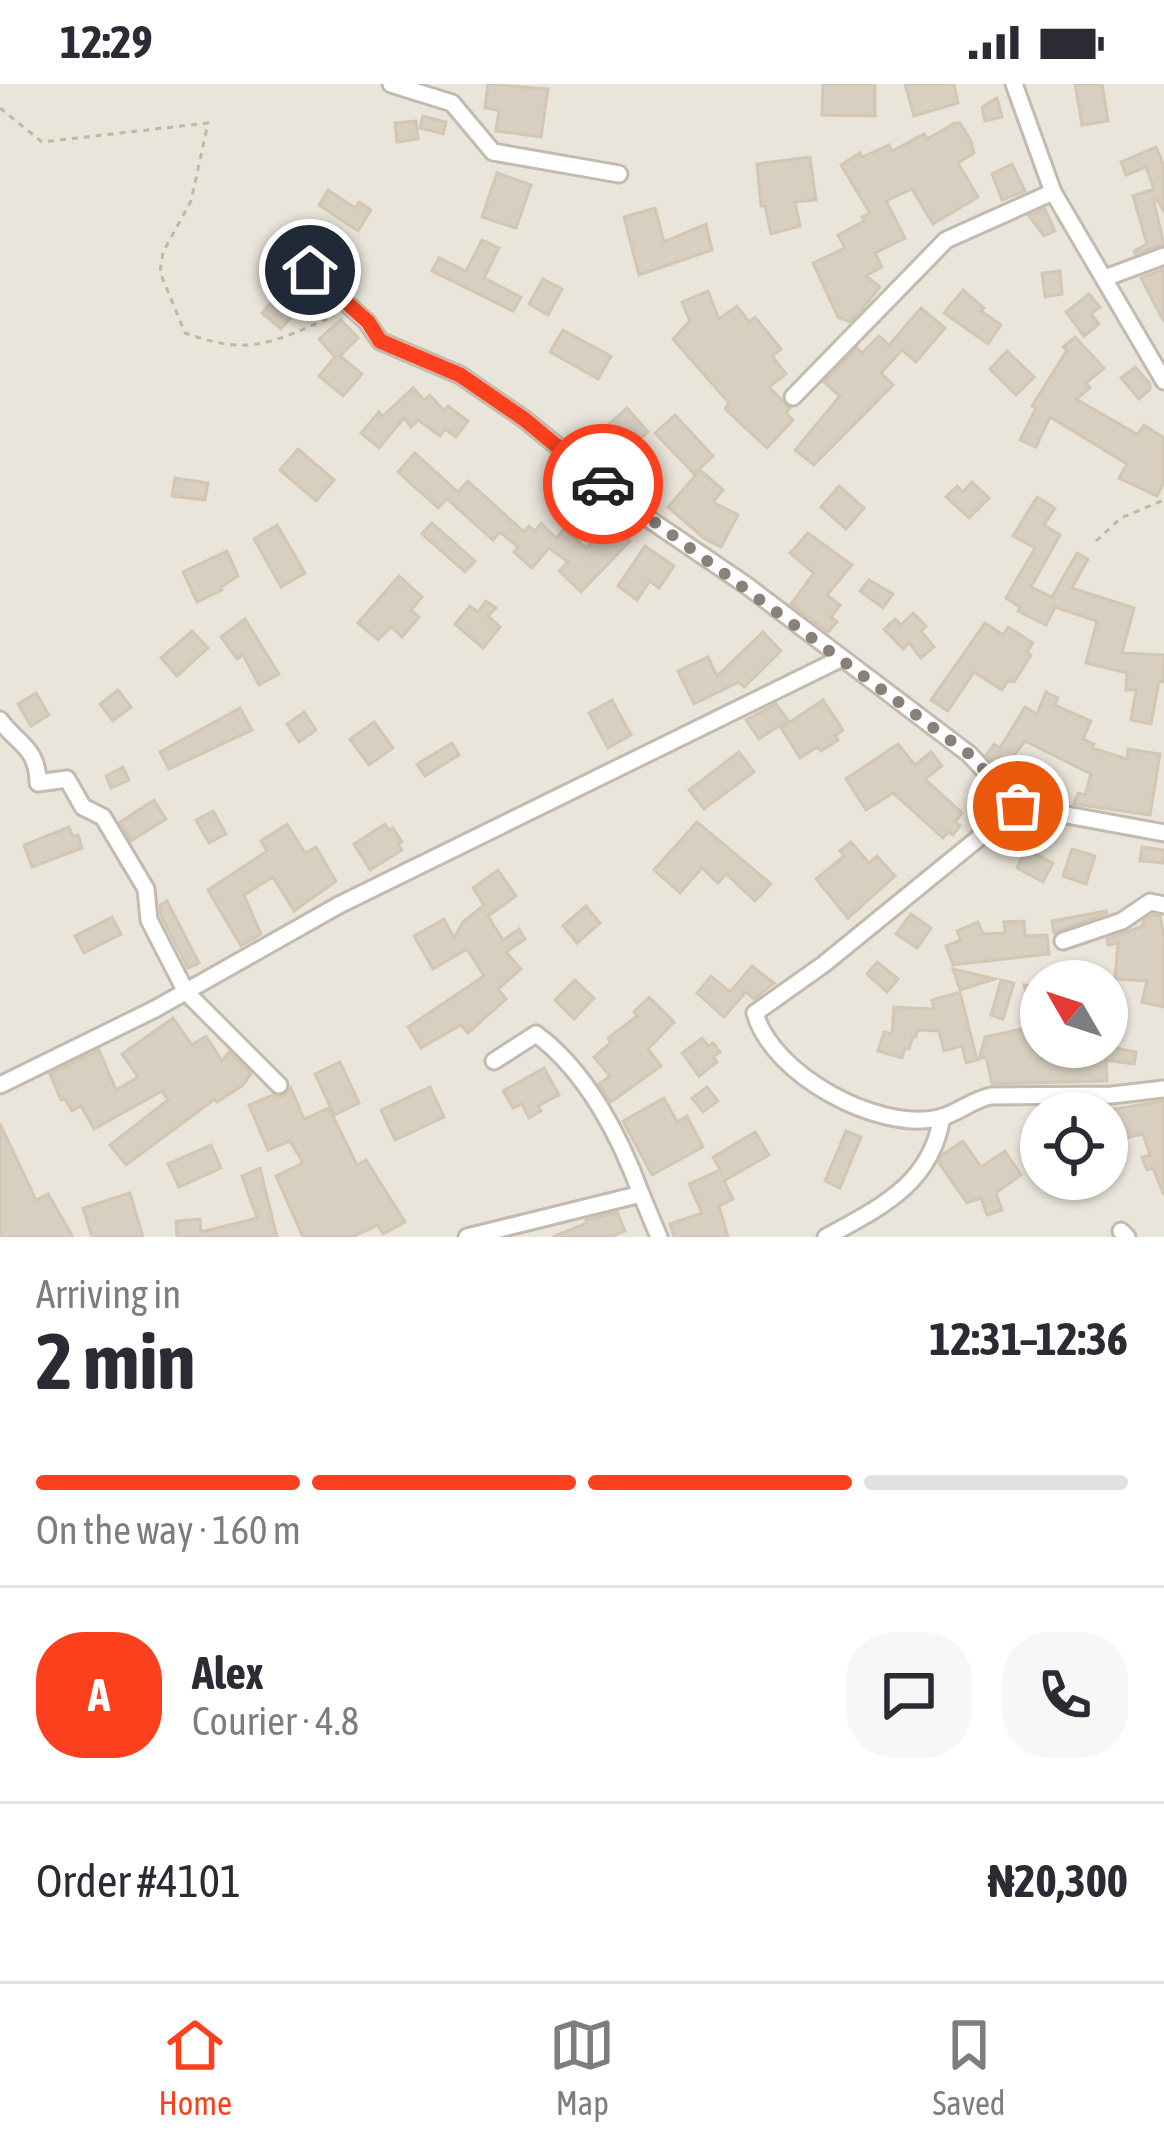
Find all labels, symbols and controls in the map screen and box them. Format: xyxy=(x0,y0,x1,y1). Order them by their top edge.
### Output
text: 12:29 xyxy=(60,16,153,68)
pin xyxy=(259,219,361,321)
icon: home xyxy=(277,237,343,303)
courier xyxy=(543,424,663,544)
icon: car xyxy=(570,451,636,517)
pin xyxy=(967,755,1069,857)
icon: bag xyxy=(985,773,1051,839)
north arrow xyxy=(1020,960,1128,1068)
map controls xyxy=(1020,960,1128,1200)
button: locate xyxy=(1020,1092,1128,1200)
text: Arriving in xyxy=(36,1272,181,1316)
text: 12:31–12:36 xyxy=(929,1313,1128,1365)
text: 2 min xyxy=(36,1316,195,1406)
text: On the way · 160 m xyxy=(36,1508,301,1552)
button: chat xyxy=(846,1632,972,1758)
button: phone xyxy=(1002,1632,1128,1758)
text: Alex xyxy=(192,1647,264,1699)
text: A xyxy=(88,1669,110,1721)
text: Courier · 4.8 xyxy=(192,1699,359,1743)
text: Order #4101 xyxy=(36,1855,241,1907)
text: ₦20,300 xyxy=(988,1855,1128,1907)
tab: Home xyxy=(159,2012,232,2122)
tab: Map xyxy=(549,2012,615,2122)
tab: Saved xyxy=(932,2012,1005,2122)

